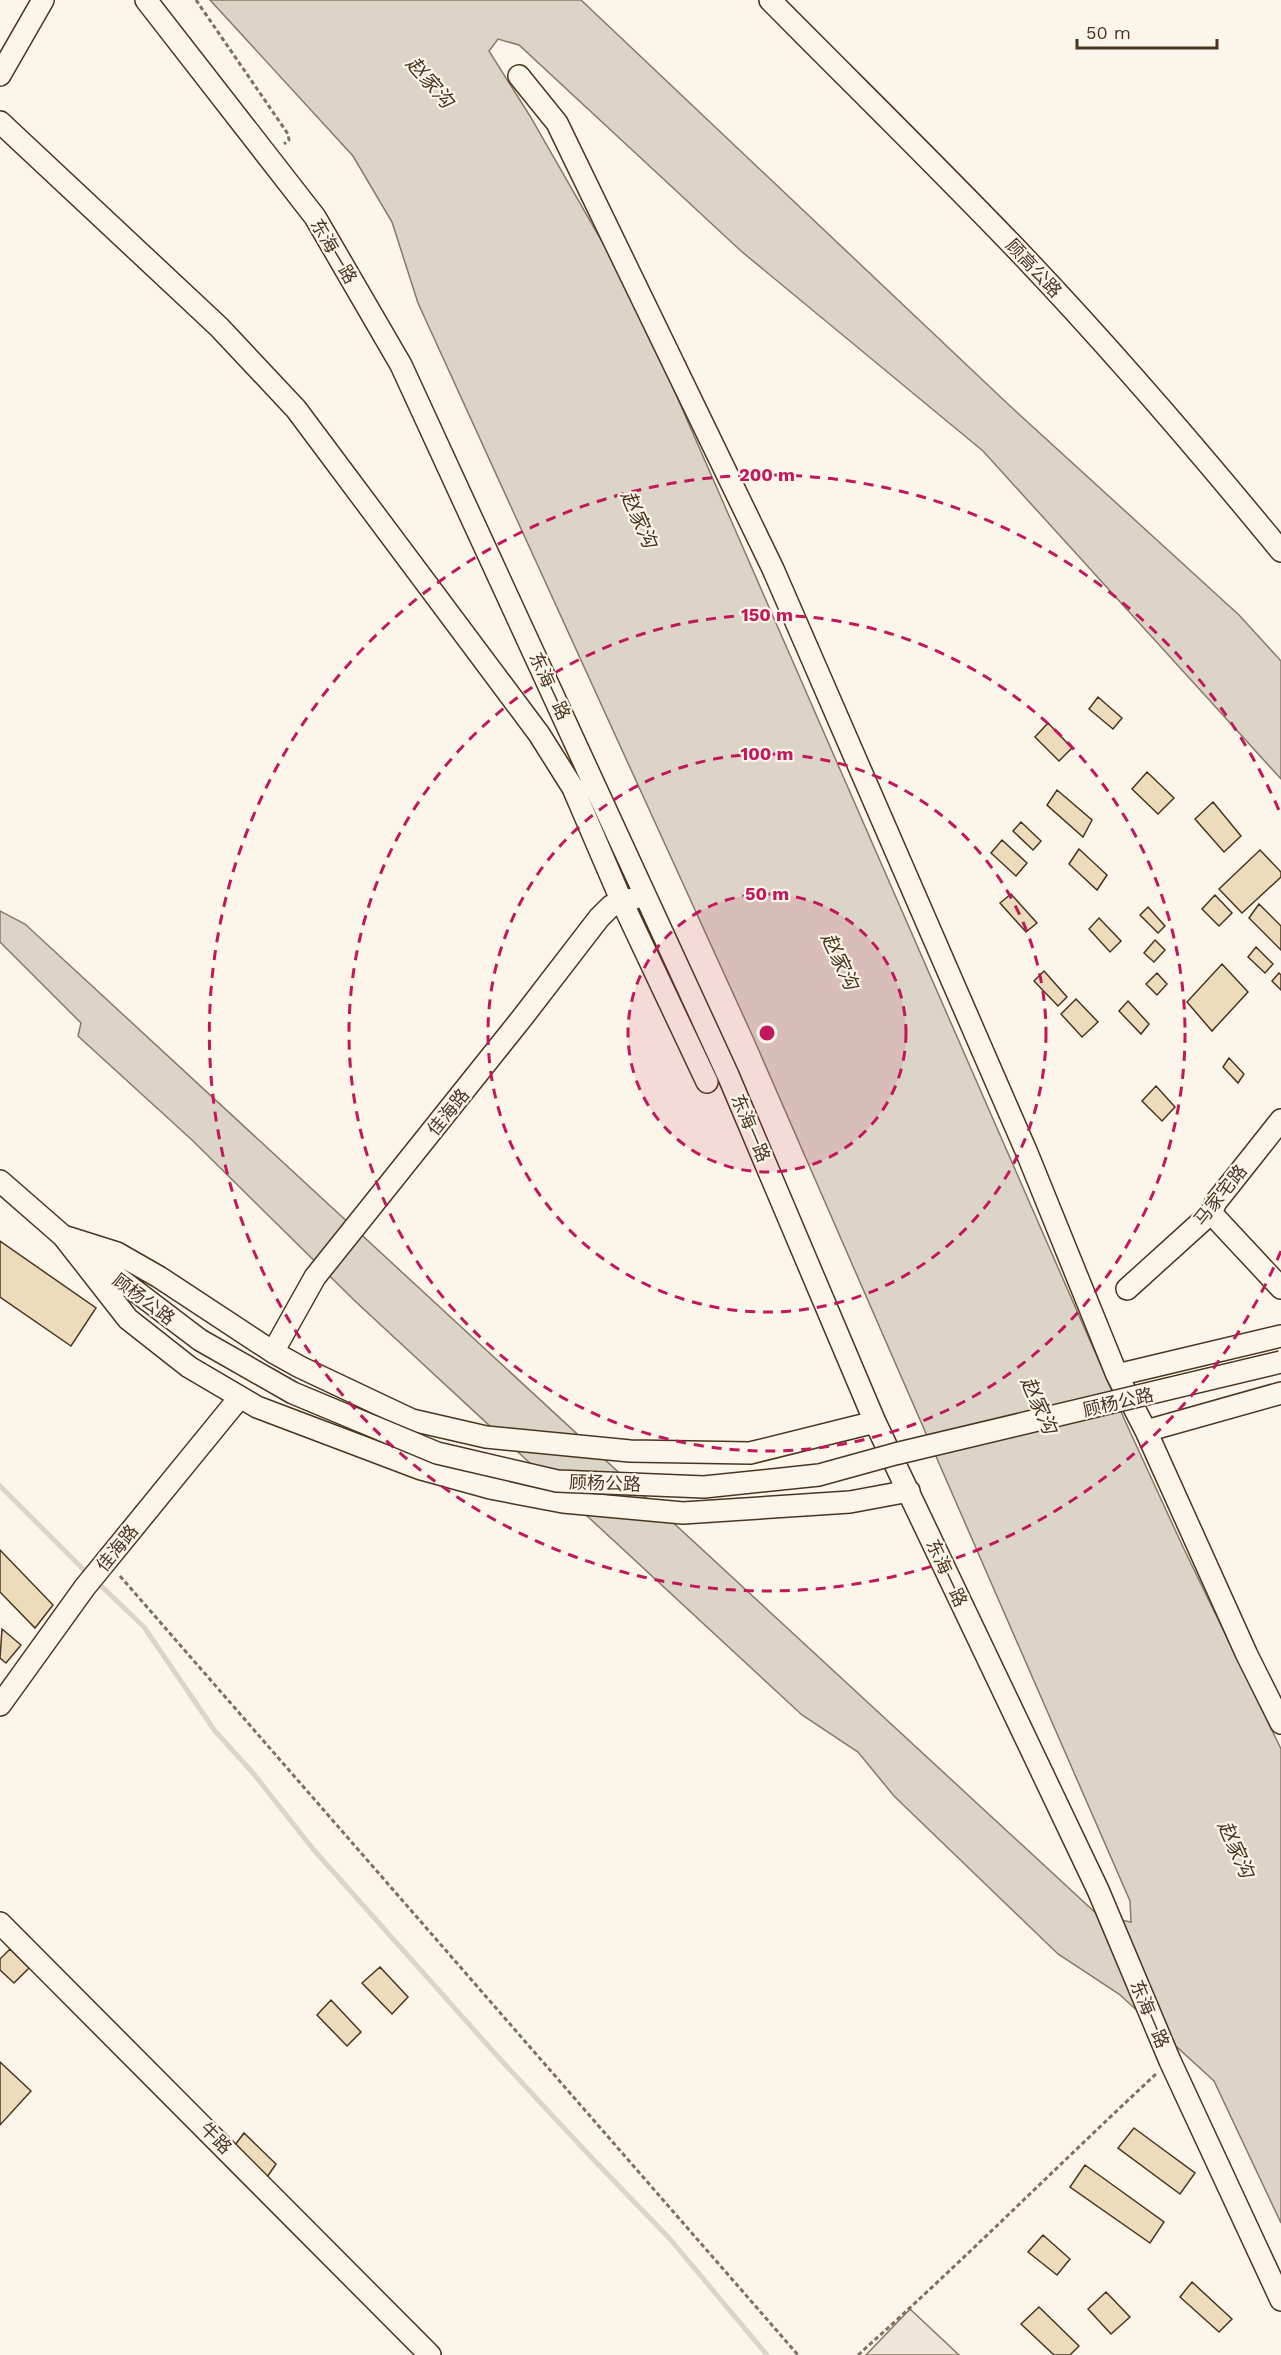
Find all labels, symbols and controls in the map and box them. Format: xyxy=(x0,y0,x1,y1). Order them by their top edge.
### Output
scale bar xyxy=(1077,12,1216,50)
text: 50 m xyxy=(1086,22,1131,43)
water label: 赵家沟 xyxy=(401,51,460,114)
street label: 东海一路 xyxy=(306,215,362,287)
street label: 顾高公路 xyxy=(1002,235,1066,301)
text: 200 m xyxy=(739,464,795,485)
water label: 赵家沟 xyxy=(616,487,663,553)
text: 150 m xyxy=(741,604,793,625)
street label: 东海一路 xyxy=(525,649,575,723)
text: 100 m xyxy=(740,743,794,764)
text: 50 m xyxy=(745,883,789,904)
water label: 赵家沟 xyxy=(816,929,864,995)
centre of rings xyxy=(757,1023,777,1043)
street label: 佳海路 xyxy=(423,1084,473,1140)
street label: 东海一路 xyxy=(727,1091,775,1165)
street label: 马家宅路 xyxy=(1189,1160,1251,1230)
street label: 顾杨公路 xyxy=(109,1269,179,1329)
water label: 赵家沟 xyxy=(1016,1373,1063,1439)
street label: 顾杨公路 xyxy=(1081,1384,1155,1420)
street label: 顾杨公路 xyxy=(569,1471,641,1495)
street label: 佳海路 xyxy=(92,1520,142,1576)
street label: 东海一路 xyxy=(922,1536,972,1610)
water label: 赵家沟 xyxy=(1213,1817,1260,1883)
street label: 东海一路 xyxy=(1126,1977,1174,2051)
street label: 牛路 xyxy=(196,2118,236,2158)

